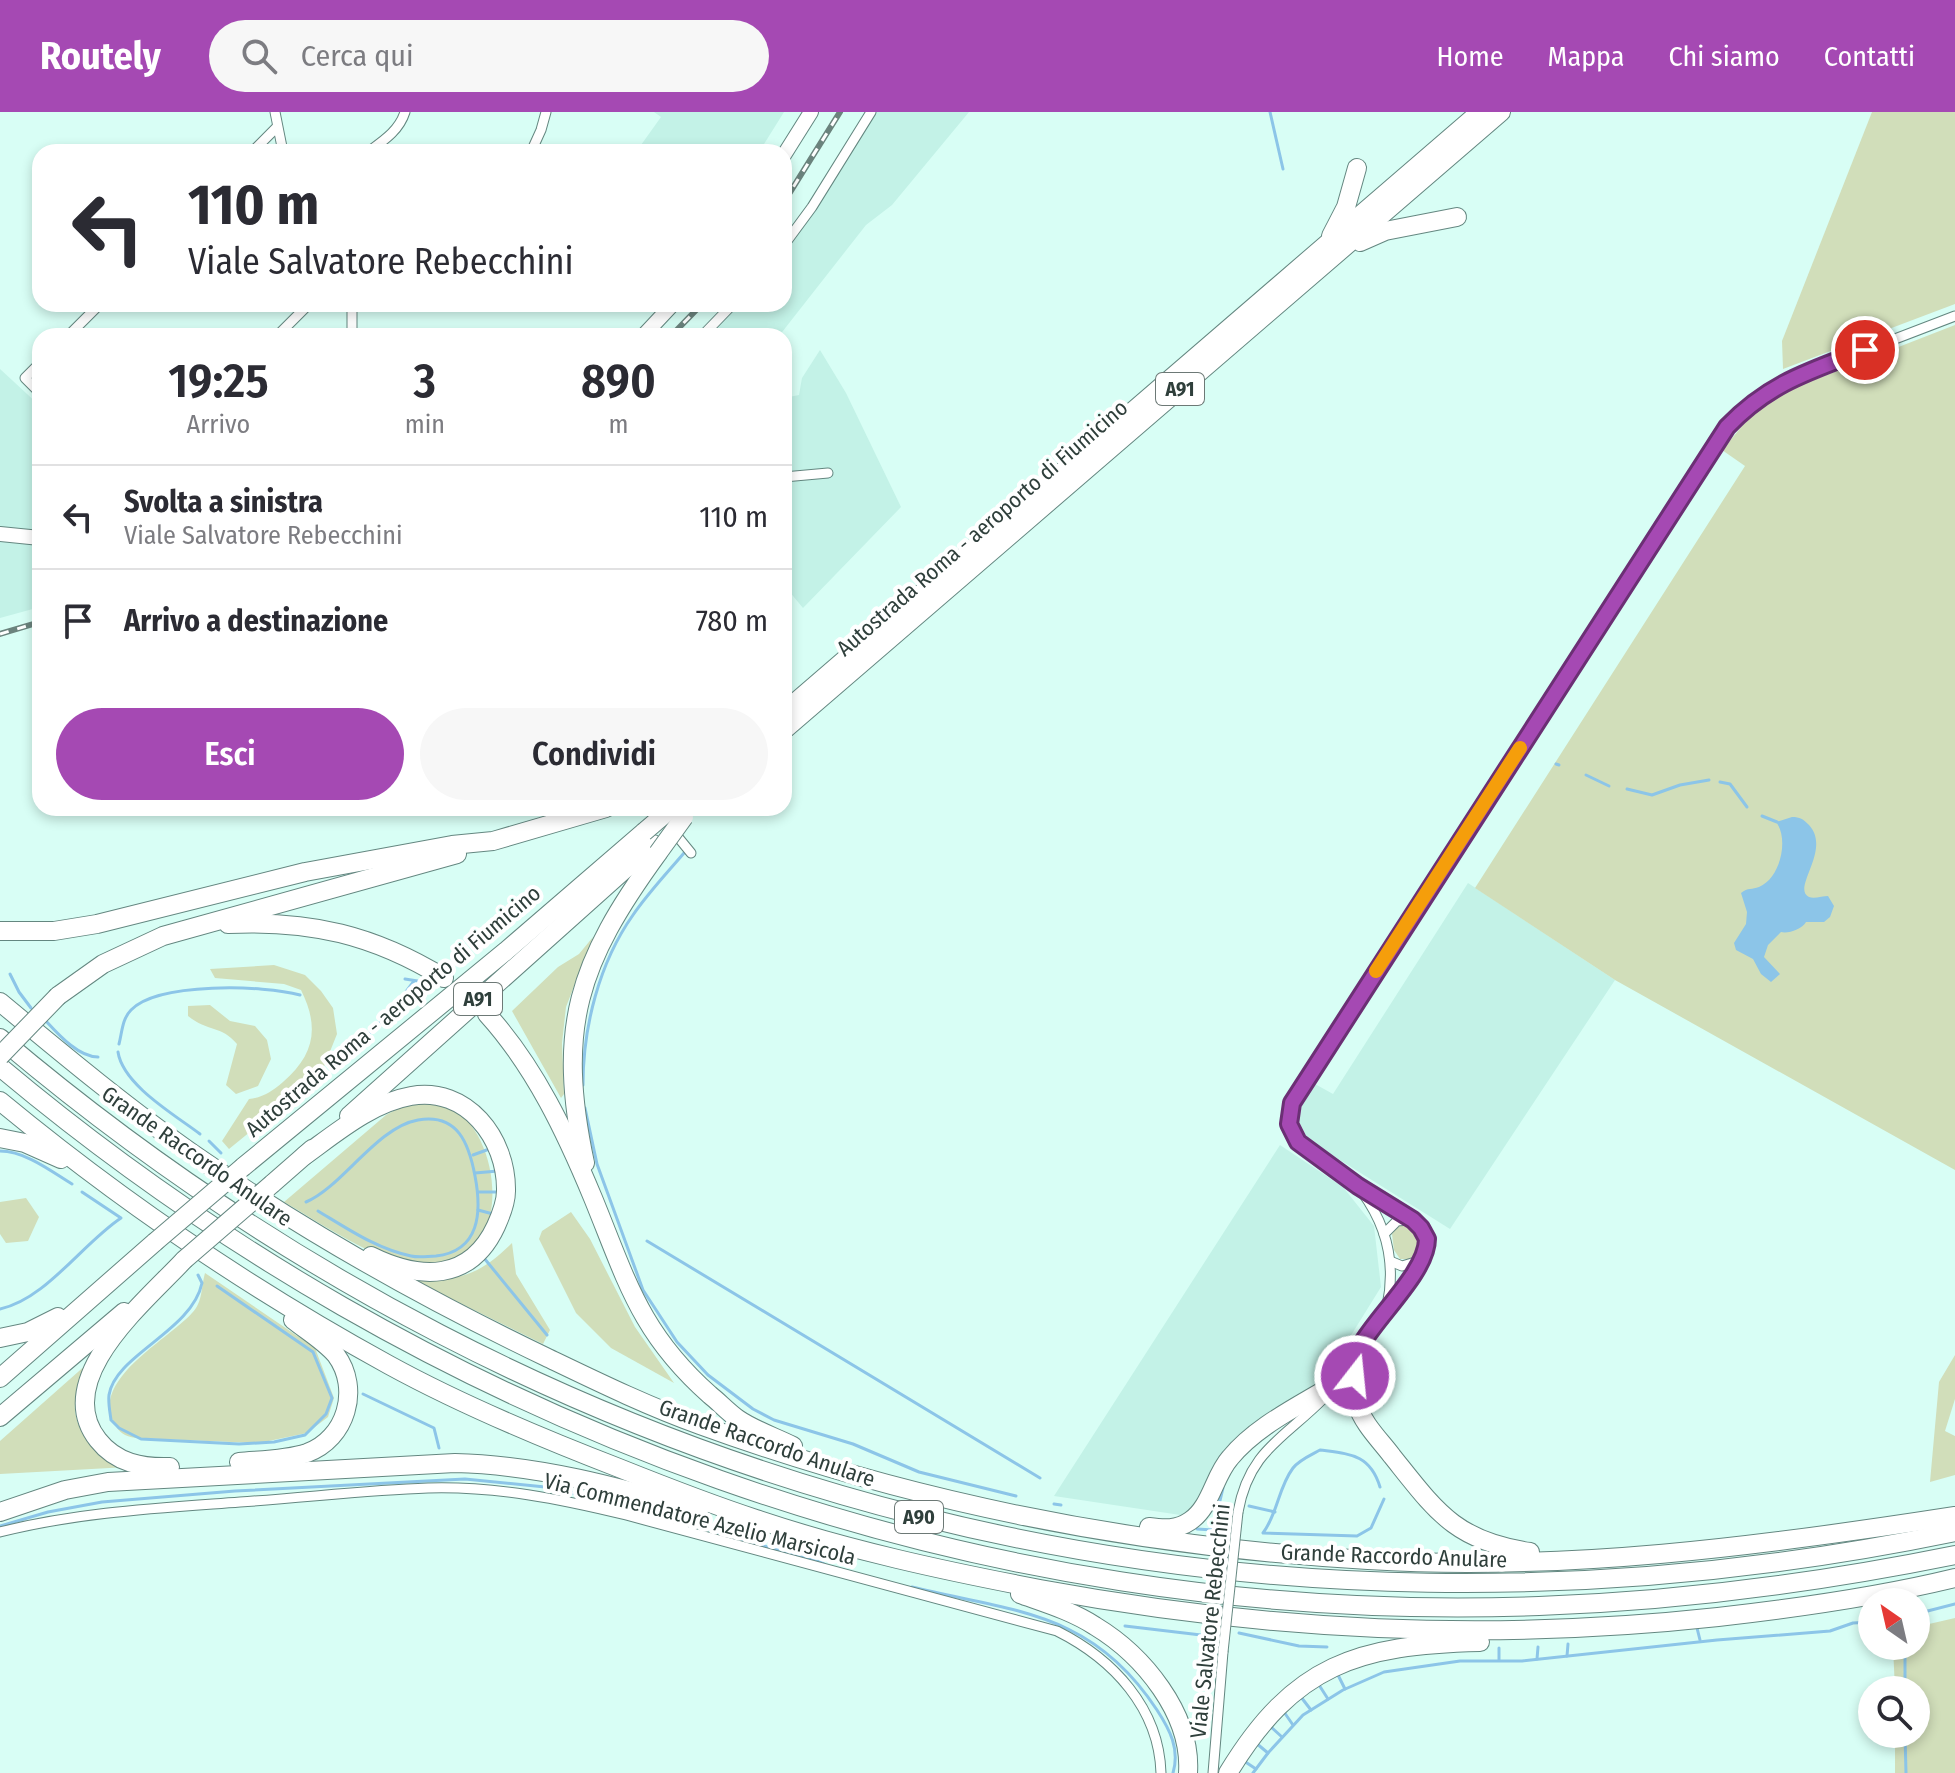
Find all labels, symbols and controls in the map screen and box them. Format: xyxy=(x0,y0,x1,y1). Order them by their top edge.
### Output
search box xyxy=(209,20,769,92)
text: Routely xyxy=(40,33,161,79)
icon: search xyxy=(237,34,281,78)
text: Cerca qui xyxy=(301,38,414,74)
text: Home xyxy=(1437,40,1504,73)
text: Mappa xyxy=(1548,40,1624,73)
text: Chi siamo xyxy=(1668,40,1780,73)
text: Contatti xyxy=(1824,40,1915,73)
text: 110 m xyxy=(188,172,319,239)
icon: left xyxy=(56,176,160,280)
text: Viale Salvatore Rebecchini xyxy=(188,240,574,284)
pin xyxy=(1831,316,1899,384)
icon: arrive xyxy=(1843,328,1887,372)
text: 19:25 xyxy=(168,352,269,410)
text: 3 xyxy=(414,352,436,410)
text: 890 xyxy=(581,352,656,410)
road number: A91 xyxy=(1156,373,1204,405)
street label: Autostrada Roma - aeroporto di Fiumicino xyxy=(831,394,1133,662)
text: Arrivo xyxy=(187,409,250,440)
text: min xyxy=(405,409,445,440)
text: m xyxy=(608,409,628,440)
text: Svolta a sinistra xyxy=(124,484,323,520)
icon: left xyxy=(56,495,100,539)
text: 110 m xyxy=(699,499,768,535)
text: Viale Salvatore Rebecchini xyxy=(124,520,403,551)
icon: arrive xyxy=(56,599,100,643)
text: Arrivo a destinazione xyxy=(124,603,388,639)
text: 780 m xyxy=(696,603,768,639)
button: Esci xyxy=(56,708,404,800)
button: Condividi xyxy=(420,708,768,800)
street label: Autostrada Roma - aeroporto di Fiumicino xyxy=(240,880,546,1142)
road number: A91 xyxy=(454,983,502,1015)
street label: Grande Raccordo Anulare xyxy=(96,1080,298,1232)
position arrow xyxy=(1313,1334,1397,1418)
street label: Grande Raccordo Anulare xyxy=(655,1393,879,1493)
street label: Via Commendatore Azelio Marsicola xyxy=(541,1467,859,1571)
road number: A90 xyxy=(895,1501,943,1533)
street label: Viale Salvatore Rebecchini xyxy=(1184,1502,1236,1740)
street label: Grande Raccordo Anulare xyxy=(1280,1539,1508,1573)
north arrow xyxy=(1858,1588,1930,1660)
map controls xyxy=(1858,1588,1930,1748)
button: search xyxy=(1858,1676,1930,1748)

